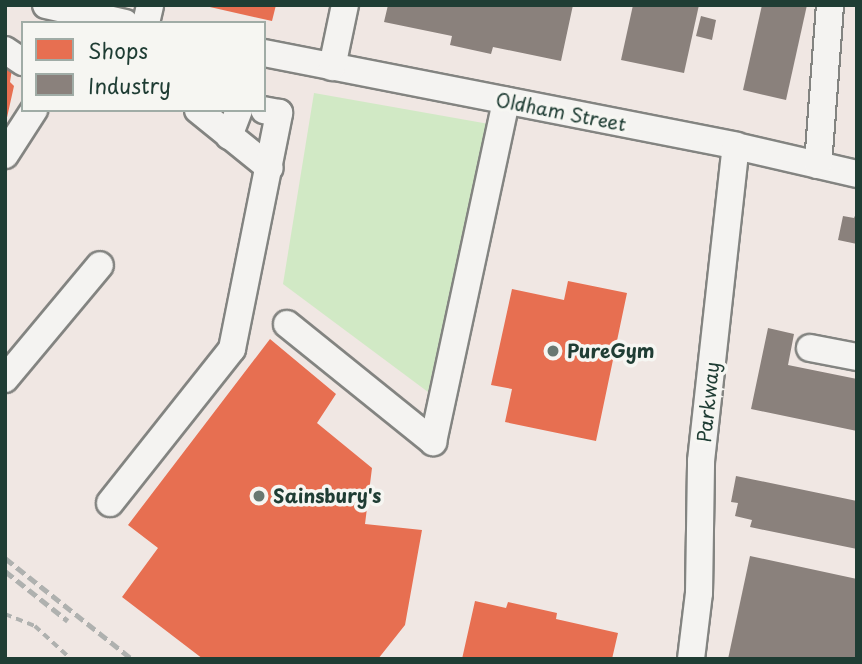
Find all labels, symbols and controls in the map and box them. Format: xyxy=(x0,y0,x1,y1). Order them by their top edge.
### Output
legend xyxy=(21,21,266,112)
text: Shops xyxy=(88,34,148,66)
text: Industry xyxy=(88,69,171,101)
street label: Oldham Street xyxy=(493,88,629,136)
place label: PureGym xyxy=(567,340,654,362)
marker: PureGym xyxy=(545,343,561,359)
street label: Parkway xyxy=(692,361,724,443)
place label: Sainsbury's xyxy=(273,485,381,507)
marker: Sainsbury's xyxy=(251,488,267,504)

